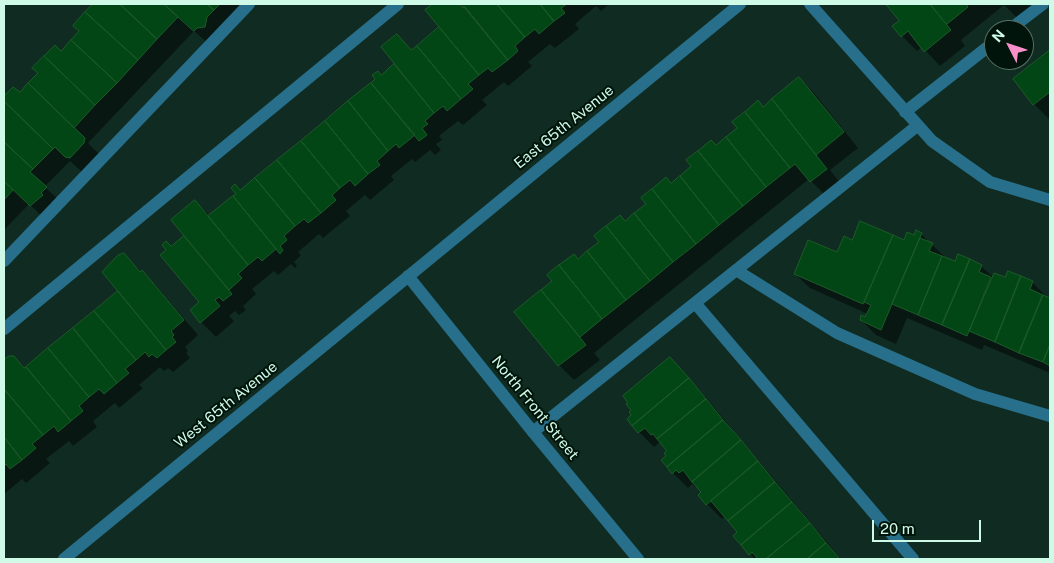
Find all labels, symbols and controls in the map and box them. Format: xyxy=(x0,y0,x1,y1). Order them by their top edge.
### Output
north arrow xyxy=(984,20,1034,70)
text: N xyxy=(989,26,1008,45)
street label: East 65th Avenue xyxy=(511,81,617,173)
street label: North Front Street xyxy=(488,353,582,463)
street label: West 65th Avenue xyxy=(171,358,281,452)
scale bar xyxy=(874,510,983,542)
text: 20 m xyxy=(880,520,915,537)

